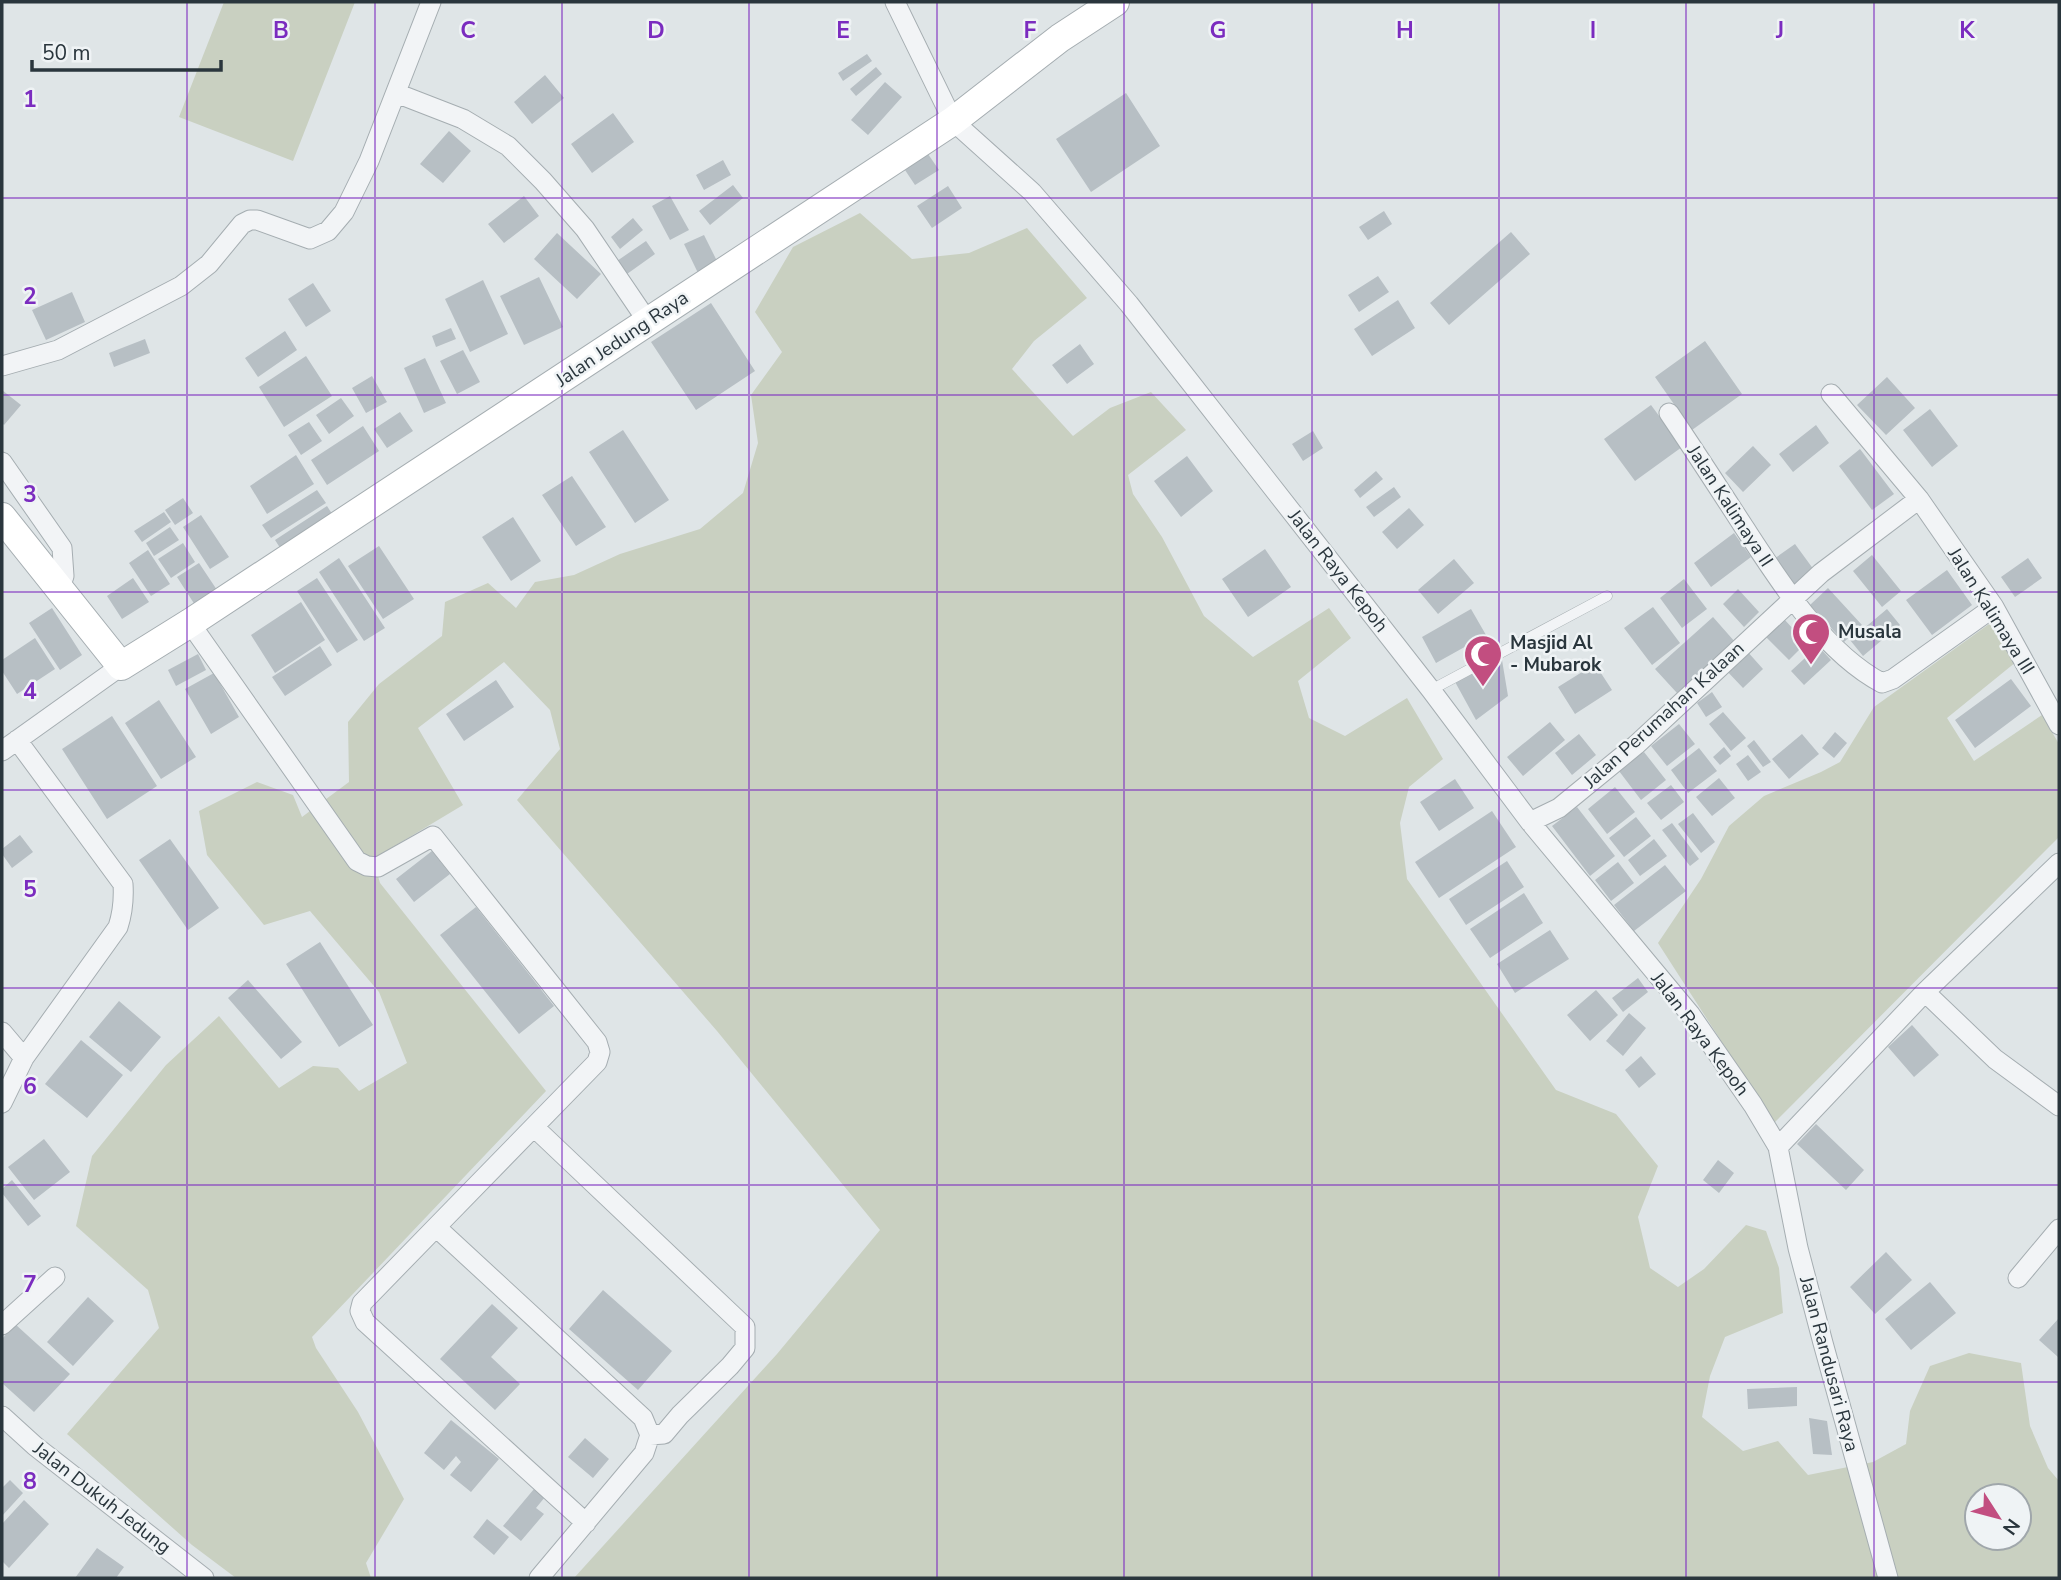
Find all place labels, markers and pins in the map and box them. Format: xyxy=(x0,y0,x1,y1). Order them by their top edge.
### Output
mosque icon: Musala xyxy=(1790,611,1832,666)
place label: Musala xyxy=(1838,619,1902,645)
place label: Masjid Al - Mubarok xyxy=(1510,630,1602,678)
mosque icon: Masjid Al - Mubarok xyxy=(1462,633,1504,688)

